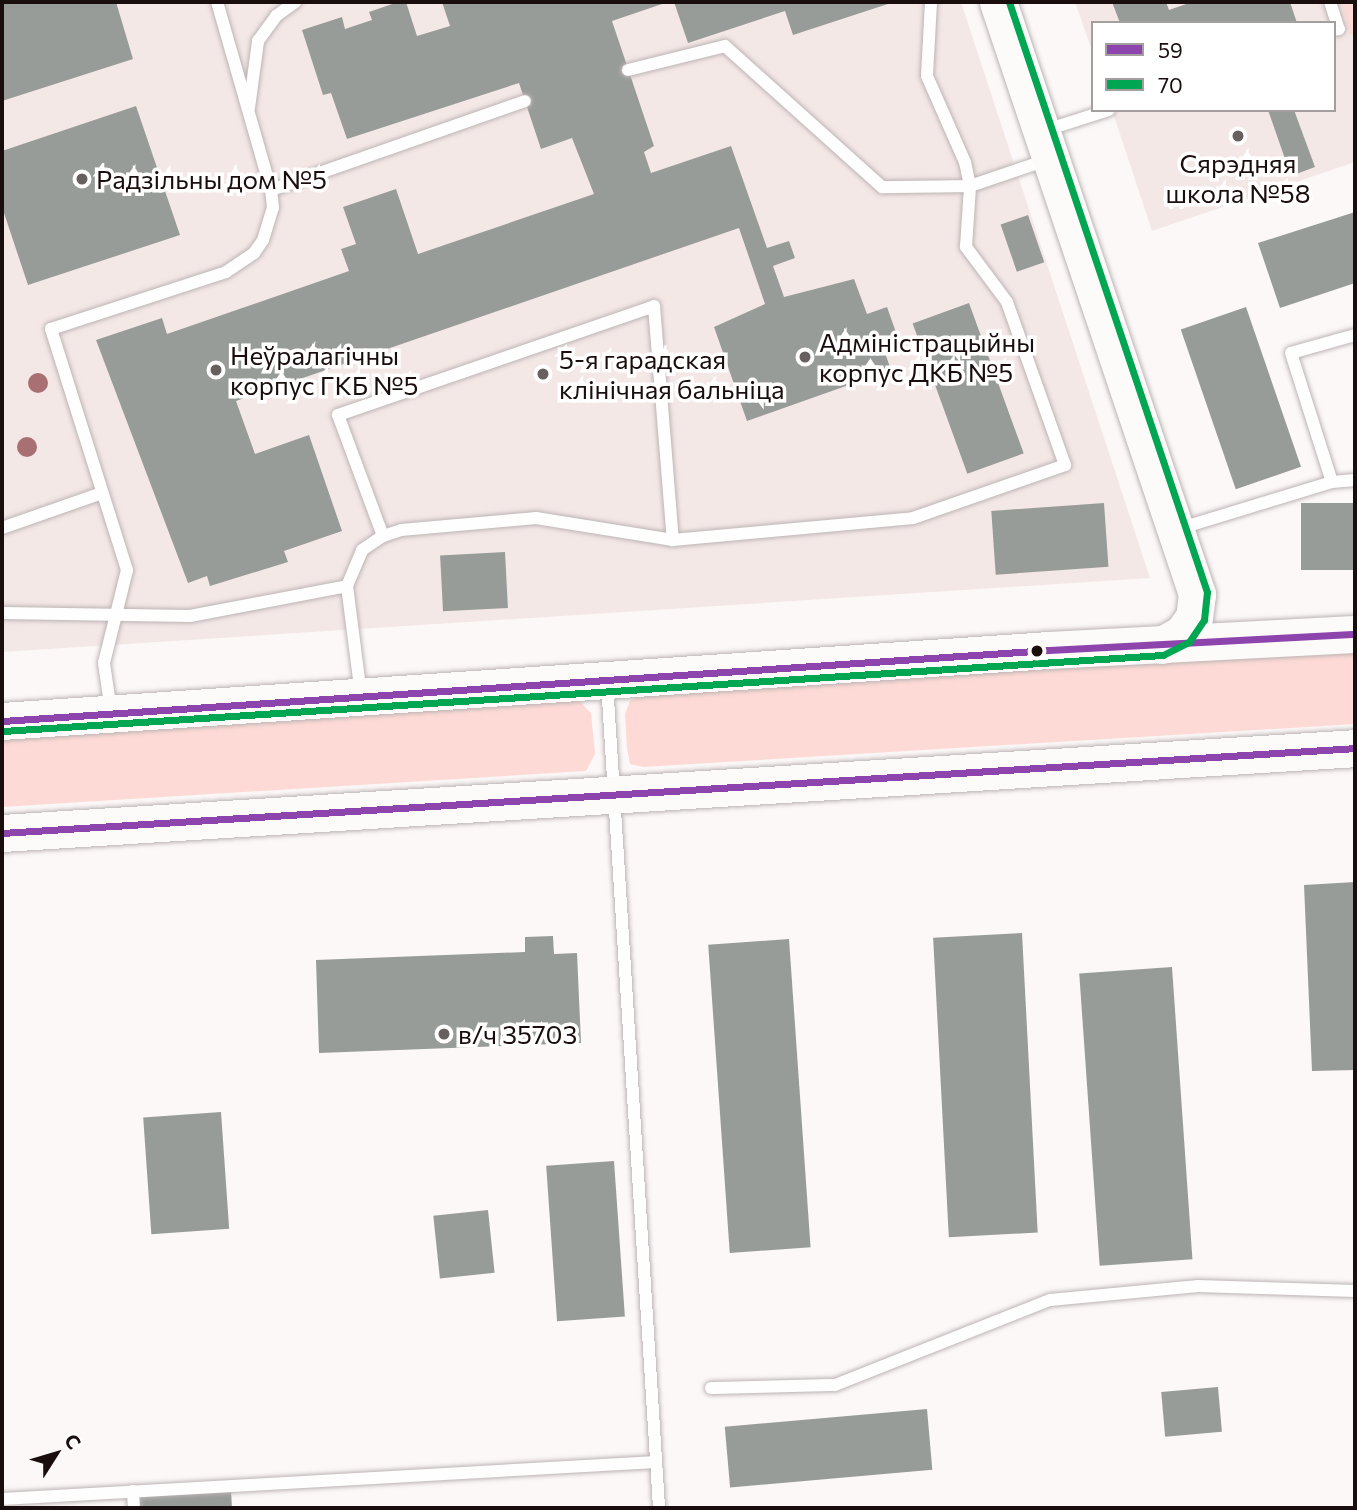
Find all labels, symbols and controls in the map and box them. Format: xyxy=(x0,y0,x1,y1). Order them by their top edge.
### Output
legend xyxy=(1091,21,1336,112)
text: 59 xyxy=(1158,37,1183,62)
text: 70 xyxy=(1158,72,1183,97)
marker: Сярэдняя школа №58 xyxy=(1230,128,1246,144)
place label: Сярэдняя школа №58 xyxy=(1166,147,1310,208)
place label: Радзільны дом №5 xyxy=(96,163,327,195)
marker: Радзільны дом №5 xyxy=(74,171,90,187)
place label: Адміністрацыйны корпус ДКБ №5 xyxy=(819,326,1035,388)
place label: Неўралагічны корпус ГКБ №5 xyxy=(230,339,419,400)
place label: 5-я гарадская клінічная бальніца xyxy=(559,343,785,404)
marker: Адміністрацыйны корпус ДКБ №5 xyxy=(797,349,813,365)
marker: Неўралагічны корпус ГКБ №5 xyxy=(208,362,224,378)
marker: 5-я гарадская клінічная бальніца xyxy=(533,364,553,384)
unlabelled marker xyxy=(1030,644,1044,658)
place label: в/ч 35703 xyxy=(458,1018,577,1050)
marker: в/ч 35703 xyxy=(436,1026,452,1042)
north arrow xyxy=(21,1419,91,1489)
text: С xyxy=(60,1429,86,1453)

